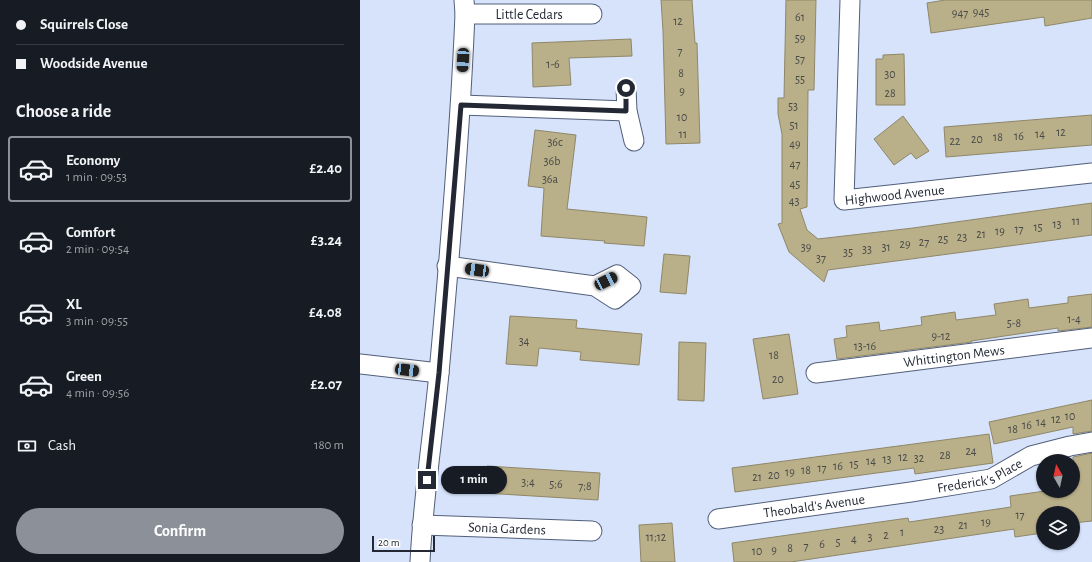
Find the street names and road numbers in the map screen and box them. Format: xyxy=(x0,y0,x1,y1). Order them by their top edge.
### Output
street label: Little Cedars xyxy=(495,8,563,22)
street label: Highwood Avenue xyxy=(844,183,945,208)
street label: Whittington Mews xyxy=(903,343,1005,370)
street label: Frederick's Place xyxy=(936,457,1025,496)
street label: Theobald's Avenue xyxy=(762,493,866,521)
street label: Sonia Gardens xyxy=(468,521,546,537)

